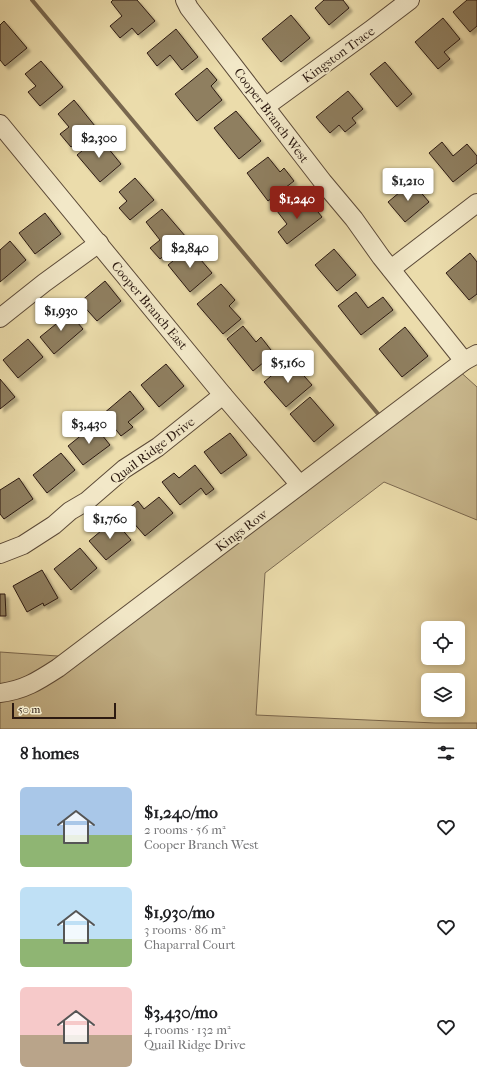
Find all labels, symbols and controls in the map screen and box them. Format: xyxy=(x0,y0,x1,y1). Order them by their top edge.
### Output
street label: Kingston Trace xyxy=(299,23,378,86)
street label: Cooper Branch West xyxy=(231,65,312,166)
pin: $2,300 xyxy=(66,125,132,159)
text: $2,300 xyxy=(81,130,117,145)
pin: $1,210 xyxy=(375,168,441,202)
text: $1,210 xyxy=(392,173,424,188)
pin: $1,240 xyxy=(264,186,330,220)
text: $1,240 xyxy=(279,191,315,206)
pin: $2,840 xyxy=(157,235,223,269)
text: $2,840 xyxy=(171,240,209,255)
street label: Cooper Branch East xyxy=(108,258,191,353)
pin: $1,930 xyxy=(28,298,94,332)
text: $1,930 xyxy=(44,303,78,318)
pin: $5,160 xyxy=(255,350,321,384)
text: $5,160 xyxy=(271,355,305,370)
pin: $3,430 xyxy=(56,411,122,445)
street label: Quail Ridge Drive xyxy=(107,413,198,487)
text: $3,430 xyxy=(71,416,107,431)
pin: $1,760 xyxy=(77,506,143,540)
street label: Kings Row xyxy=(213,506,270,555)
text: $1,760 xyxy=(93,511,127,526)
map controls xyxy=(421,621,465,717)
button: locate xyxy=(421,621,465,665)
button: layers xyxy=(421,673,465,717)
scale bar xyxy=(12,701,116,720)
text: 50 m xyxy=(18,703,40,716)
icon: filters xyxy=(435,742,457,764)
text: 8 homes xyxy=(20,743,79,763)
text: $1,240/mo xyxy=(144,802,218,822)
icon: home xyxy=(52,803,100,851)
icon: heart xyxy=(435,816,457,838)
text: 2 rooms · 56 m² xyxy=(144,822,226,837)
text: Cooper Branch West xyxy=(144,837,259,852)
text: $1,930/mo xyxy=(144,902,215,922)
icon: home xyxy=(52,903,100,951)
icon: heart xyxy=(435,916,457,938)
text: 3 rooms · 86 m² xyxy=(144,922,225,937)
text: Chaparral Court xyxy=(144,937,235,952)
text: $3,430/mo xyxy=(144,1002,218,1022)
icon: home xyxy=(52,1003,100,1051)
icon: heart xyxy=(435,1016,457,1038)
text: 4 rooms · 132 m² xyxy=(144,1022,231,1037)
text: Quail Ridge Drive xyxy=(144,1037,246,1052)

